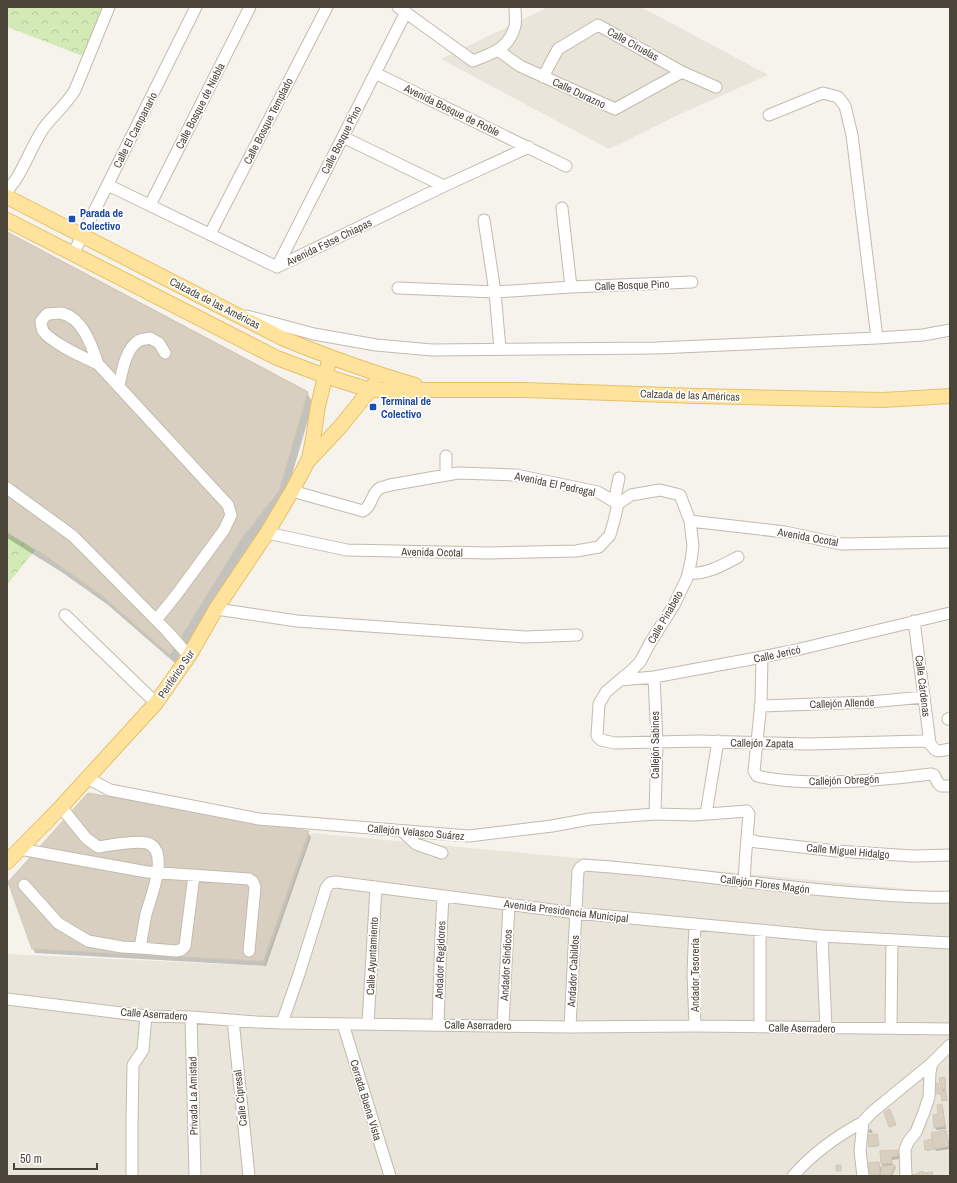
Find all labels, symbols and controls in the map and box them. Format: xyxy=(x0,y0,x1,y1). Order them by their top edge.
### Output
street label: Calle Ciruelas xyxy=(605,24,662,64)
street label: Calle Bosque de Niebla xyxy=(172,61,228,151)
street label: Calle Bosque Templado xyxy=(240,75,296,167)
street label: Calle Durazno xyxy=(550,75,608,111)
street label: Avenida Bosque de Roble xyxy=(401,80,502,139)
street label: Calle El Campanario xyxy=(110,90,160,170)
street label: Calle Bosque Pino xyxy=(318,104,364,176)
place label: Parada de Colectivo xyxy=(80,206,123,233)
marker: Parada de Colectivo xyxy=(67,214,77,224)
street label: Avenida Fstse Chiapas xyxy=(283,215,375,269)
street label: Calzada de las Américas xyxy=(167,274,263,332)
street label: Calle Bosque Pino xyxy=(594,277,670,293)
street label: Calzada de las Américas xyxy=(640,386,741,404)
place label: Terminal de Colectivo xyxy=(381,394,431,421)
marker: Terminal de Colectivo xyxy=(368,402,378,412)
street label: Avenida El Pedregal xyxy=(512,468,597,499)
street label: Avenida Ocotal xyxy=(776,525,840,549)
street label: Avenida Ocotal xyxy=(400,544,463,560)
street label: Calle Pinabeto xyxy=(644,588,686,646)
street label: Calle Jericó xyxy=(752,642,802,666)
street label: Periférico Sur xyxy=(155,647,197,701)
street label: Calle Cárdenas xyxy=(912,654,934,718)
street label: Callejón Allende xyxy=(809,695,875,711)
street label: Callejón Sabines xyxy=(648,710,662,779)
street label: Callejón Zapata xyxy=(730,735,794,751)
street label: Callejón Obregón xyxy=(809,772,879,788)
street label: Callejón Velasco Suárez xyxy=(367,821,466,843)
street label: Calle Miguel Hidalgo xyxy=(806,840,890,862)
street label: Callejón Flores Magón xyxy=(719,872,811,896)
street label: Avenida Presidencia Municipal xyxy=(502,896,629,926)
street label: Calle Ayuntamiento xyxy=(363,917,381,995)
street label: Andador Regidores xyxy=(432,920,448,1000)
street label: Andador Síndicos xyxy=(497,928,515,1002)
street label: Andador Cabildos xyxy=(564,934,582,1008)
street label: Andador Tesorería xyxy=(688,938,702,1013)
street label: Calle Aserradero xyxy=(120,1005,188,1023)
street label: Calle Aserradero xyxy=(444,1017,512,1033)
street label: Calle Aserradero xyxy=(768,1020,836,1036)
street label: Privada La Amistad xyxy=(185,1057,201,1135)
street label: Cerrada Buena Vista xyxy=(347,1058,385,1142)
street label: Calle Cipresal xyxy=(230,1069,250,1127)
scale bar xyxy=(14,1145,97,1171)
text: 50 m xyxy=(20,1151,42,1167)

